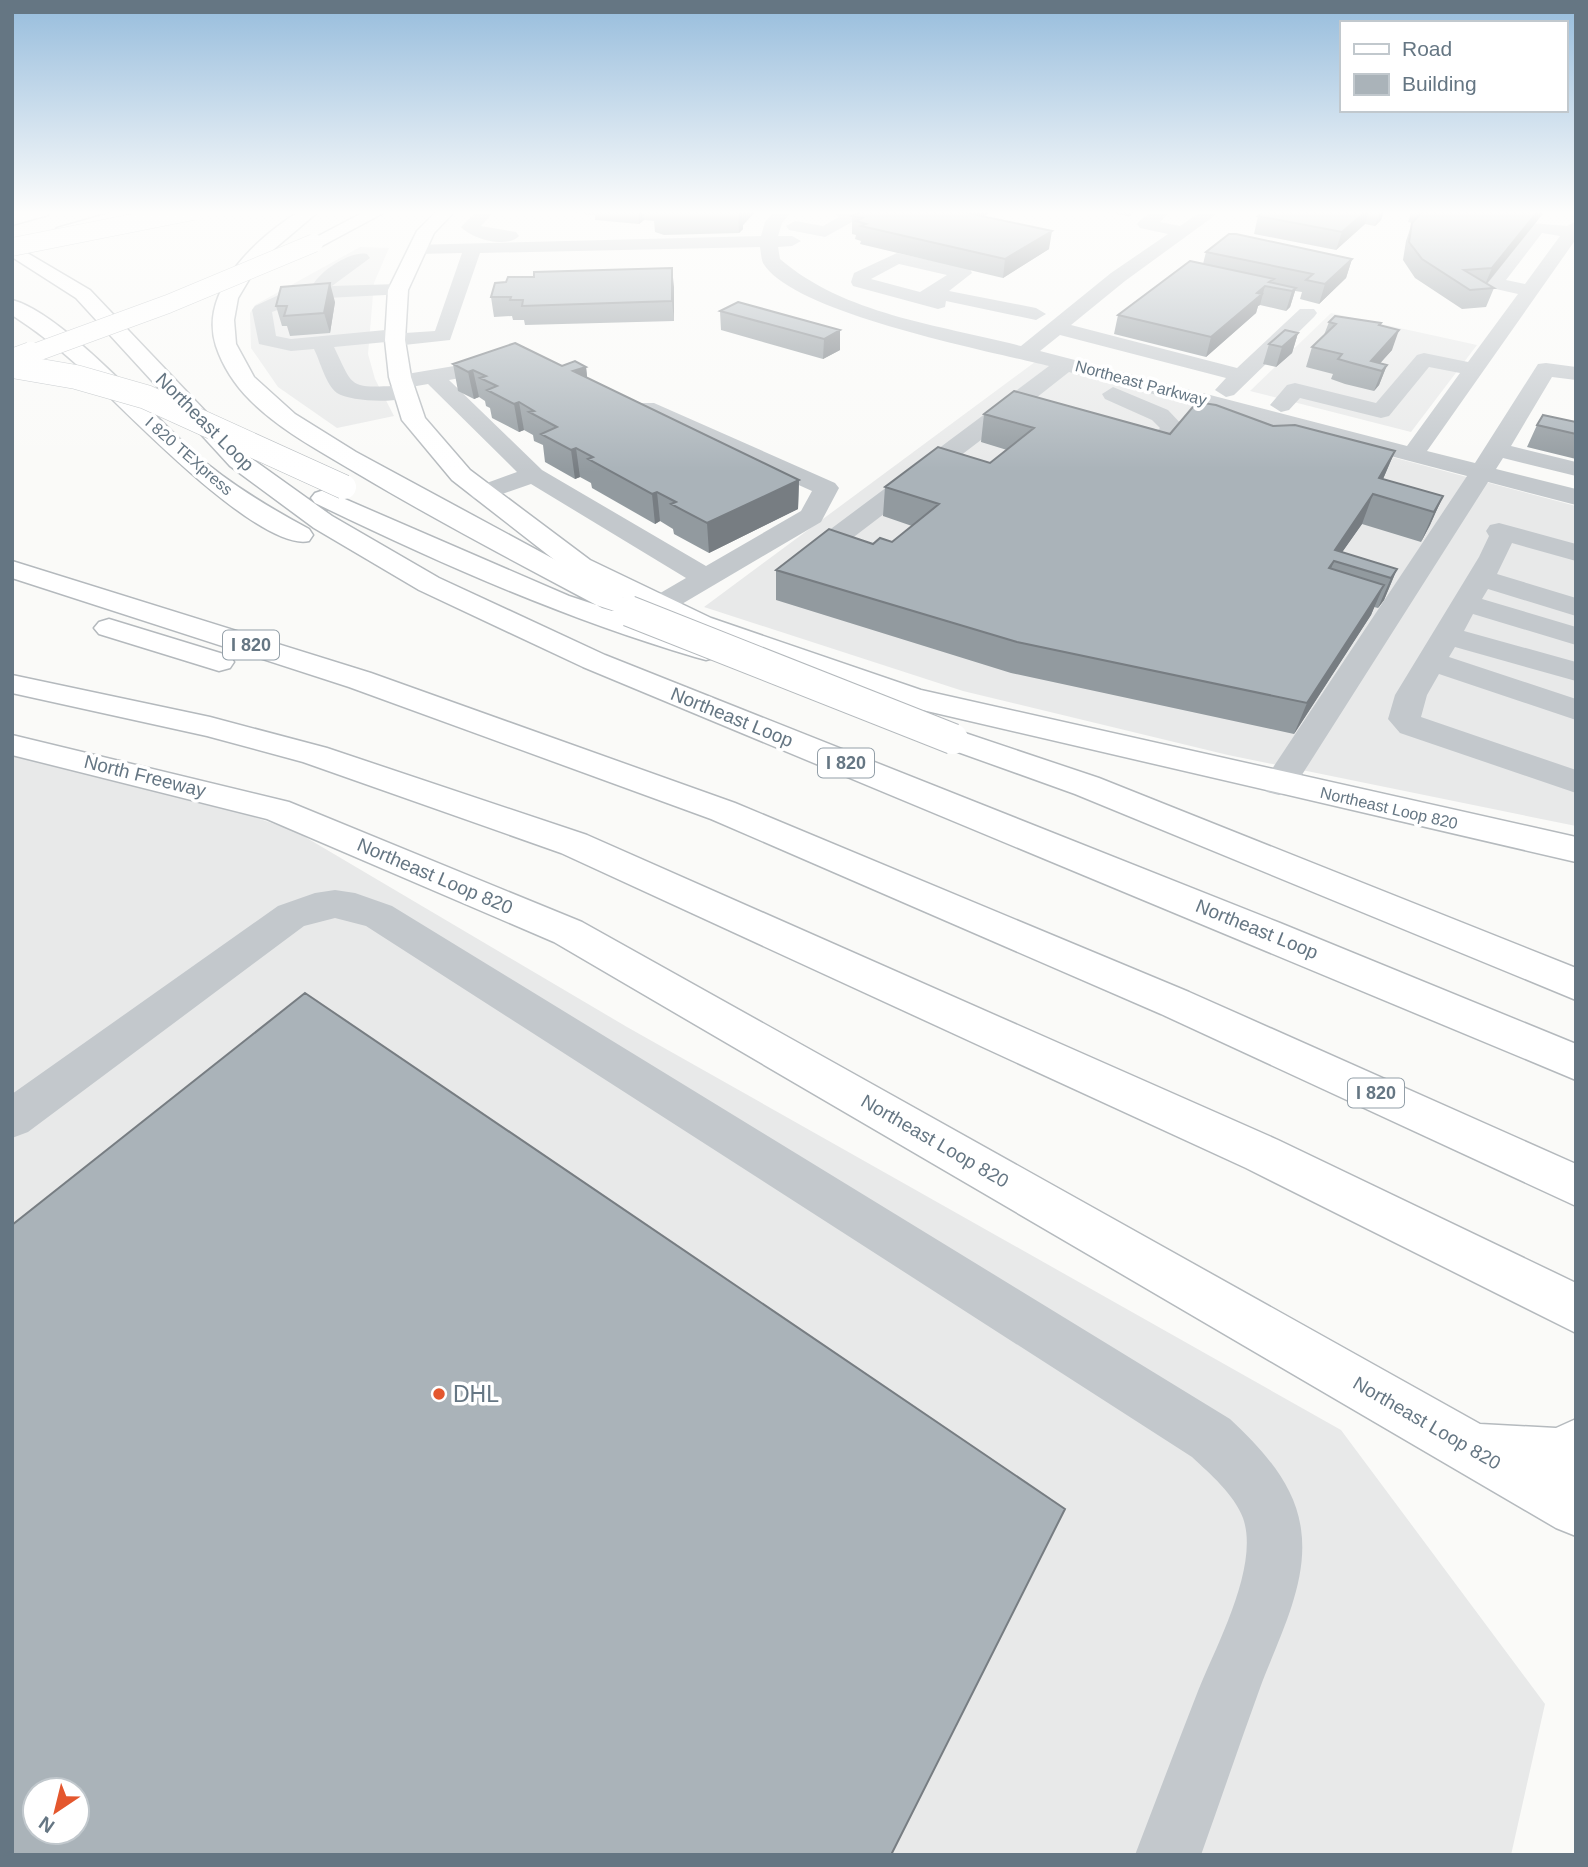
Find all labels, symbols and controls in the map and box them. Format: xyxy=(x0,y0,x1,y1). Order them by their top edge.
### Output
legend xyxy=(1340,21,1567,112)
text: Road xyxy=(1402,37,1452,60)
text: Building xyxy=(1402,72,1477,95)
street label: Northeast Parkway xyxy=(1074,357,1208,409)
street label: Northeast Loop xyxy=(152,369,258,475)
street label: I 820 TEXpress xyxy=(142,414,236,498)
road number: I 820 xyxy=(223,630,279,660)
street label: Northeast Loop xyxy=(668,683,796,751)
road number: I 820 xyxy=(818,748,874,778)
street label: North Freeway xyxy=(82,751,208,801)
street label: Northeast Loop 820 xyxy=(1319,784,1459,832)
street label: Northeast Loop 820 xyxy=(354,834,516,918)
street label: Northeast Loop xyxy=(1193,895,1321,963)
road number: I 820 xyxy=(1348,1078,1404,1108)
street label: Northeast Loop 820 xyxy=(857,1090,1013,1192)
street label: Northeast Loop 820 xyxy=(1349,1372,1505,1474)
place label: DHL xyxy=(453,1381,499,1407)
marker: DHL xyxy=(431,1386,447,1402)
north arrow xyxy=(21,1776,91,1846)
text: N xyxy=(35,1812,58,1837)

